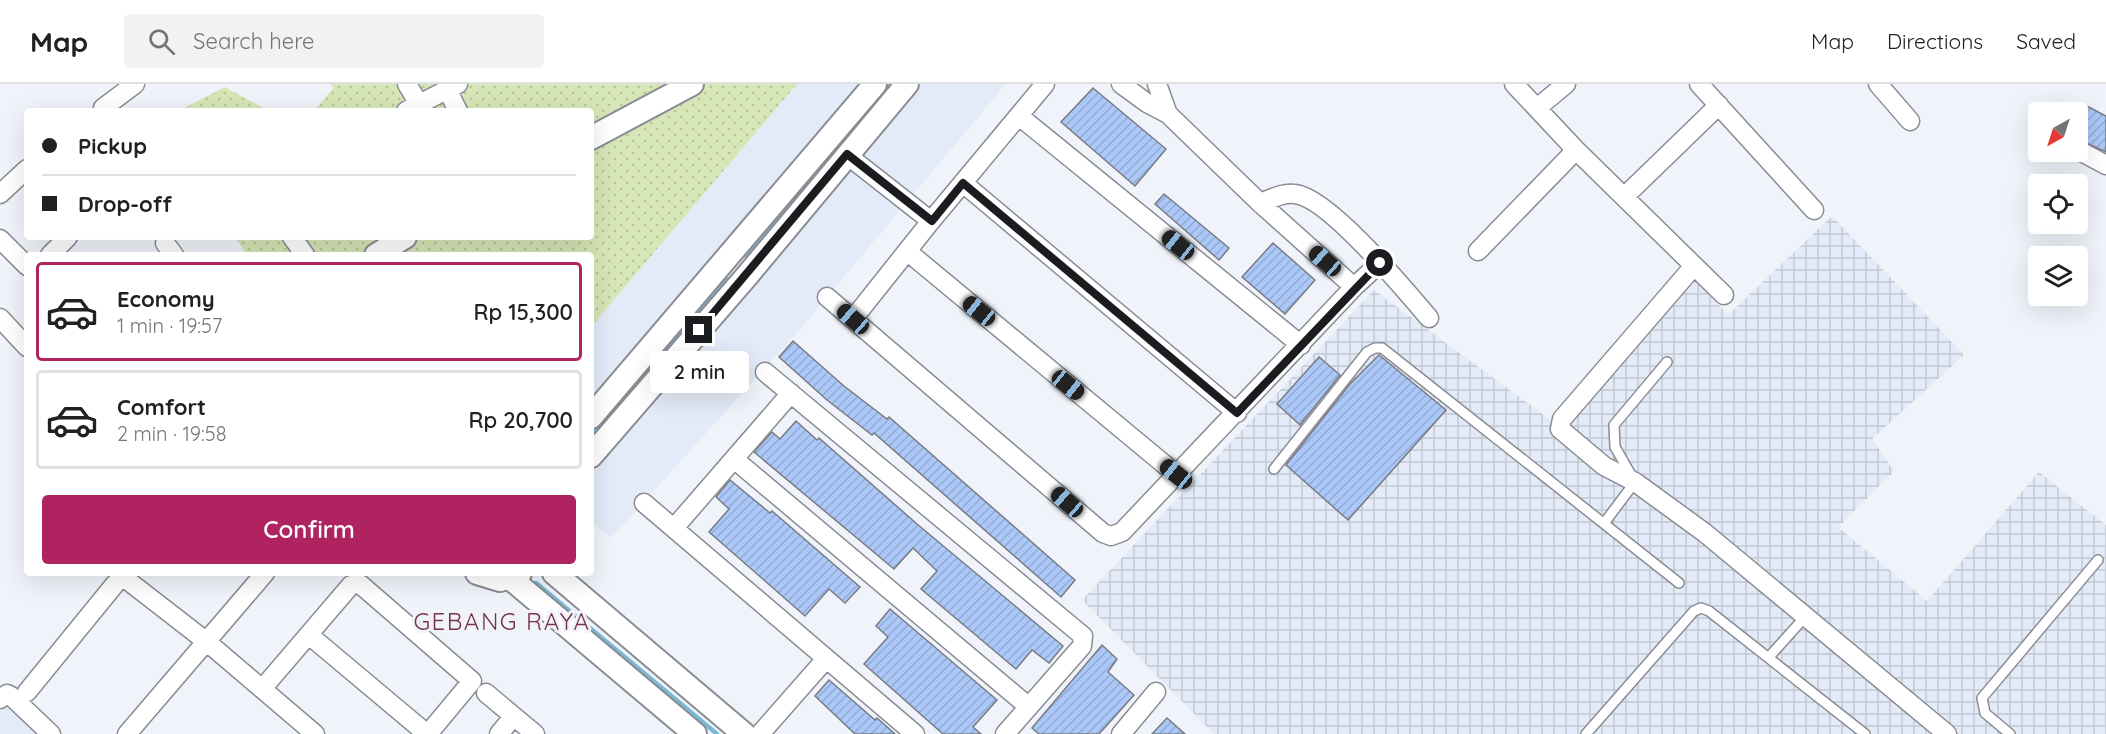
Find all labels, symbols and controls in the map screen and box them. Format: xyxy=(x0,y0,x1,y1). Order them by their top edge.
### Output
search box xyxy=(124,14,544,68)
text: Map xyxy=(30,24,88,59)
icon: search xyxy=(145,25,178,58)
text: Search here xyxy=(193,27,315,55)
text: Map xyxy=(1811,28,1854,54)
text: Directions xyxy=(1887,28,1983,54)
text: Saved xyxy=(2016,28,2076,54)
north arrow xyxy=(2028,102,2088,162)
map controls xyxy=(2028,102,2088,306)
text: Pickup xyxy=(78,132,147,160)
button: locate xyxy=(2028,174,2088,234)
text: Drop-off xyxy=(78,190,172,218)
car xyxy=(1158,227,1198,263)
car xyxy=(1306,242,1344,280)
button: layers xyxy=(2028,246,2088,306)
route start xyxy=(1366,249,1393,276)
icon: car xyxy=(45,285,99,339)
text: Economy xyxy=(117,285,215,313)
car xyxy=(959,293,999,329)
text: Rp 15,300 xyxy=(473,298,573,326)
car xyxy=(834,300,872,338)
text: 1 min · 19:57 xyxy=(117,313,222,338)
route end xyxy=(685,316,712,343)
callout: 2 min xyxy=(650,351,748,393)
text: 2 min xyxy=(674,359,725,384)
car xyxy=(1048,367,1088,403)
icon: car xyxy=(45,393,99,447)
text: Comfort xyxy=(117,393,206,421)
text: Rp 20,700 xyxy=(468,406,573,434)
text: 2 min · 19:58 xyxy=(117,421,226,446)
car xyxy=(1156,456,1196,492)
car xyxy=(1048,483,1086,521)
button: Confirm xyxy=(42,495,576,564)
district label: GEBANG RAYA xyxy=(413,606,591,636)

